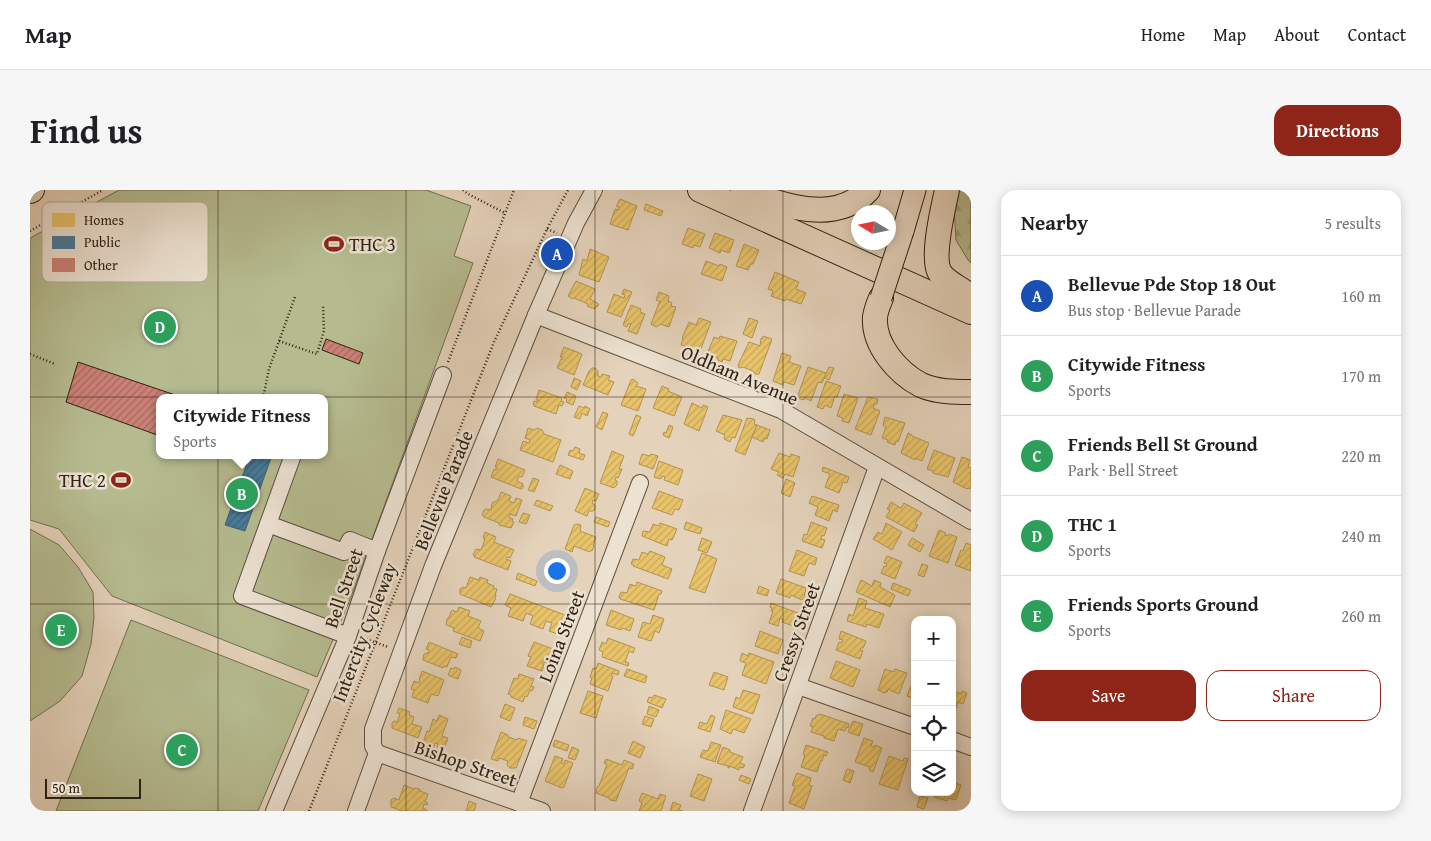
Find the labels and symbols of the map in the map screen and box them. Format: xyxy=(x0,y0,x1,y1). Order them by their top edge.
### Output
legend xyxy=(42,202,208,282)
north arrow xyxy=(851,205,896,250)
text: Homes xyxy=(84,210,124,230)
place label: THC 3 xyxy=(349,230,396,258)
text: Public xyxy=(84,232,120,252)
sports icon: THC 3 xyxy=(323,233,345,255)
pin: A xyxy=(541,235,573,273)
text: Other xyxy=(84,255,118,275)
pin: D xyxy=(144,308,176,346)
street label: Oldham Avenue xyxy=(677,338,803,412)
street label: Bellevue Parade xyxy=(406,426,480,554)
place label: THC 2 xyxy=(59,466,106,494)
sports icon: THC 2 xyxy=(110,469,132,491)
pin: B xyxy=(226,475,258,513)
street label: Bell Street xyxy=(316,544,370,632)
street label: Intercity Cycleway xyxy=(324,558,404,706)
your location xyxy=(544,558,570,584)
street label: Cressy Street xyxy=(765,578,827,685)
street label: Loina Street xyxy=(531,586,591,686)
pin: E xyxy=(45,611,77,649)
pin: C xyxy=(166,731,198,769)
street label: Bishop Street xyxy=(411,732,521,794)
scale bar xyxy=(45,776,141,799)

